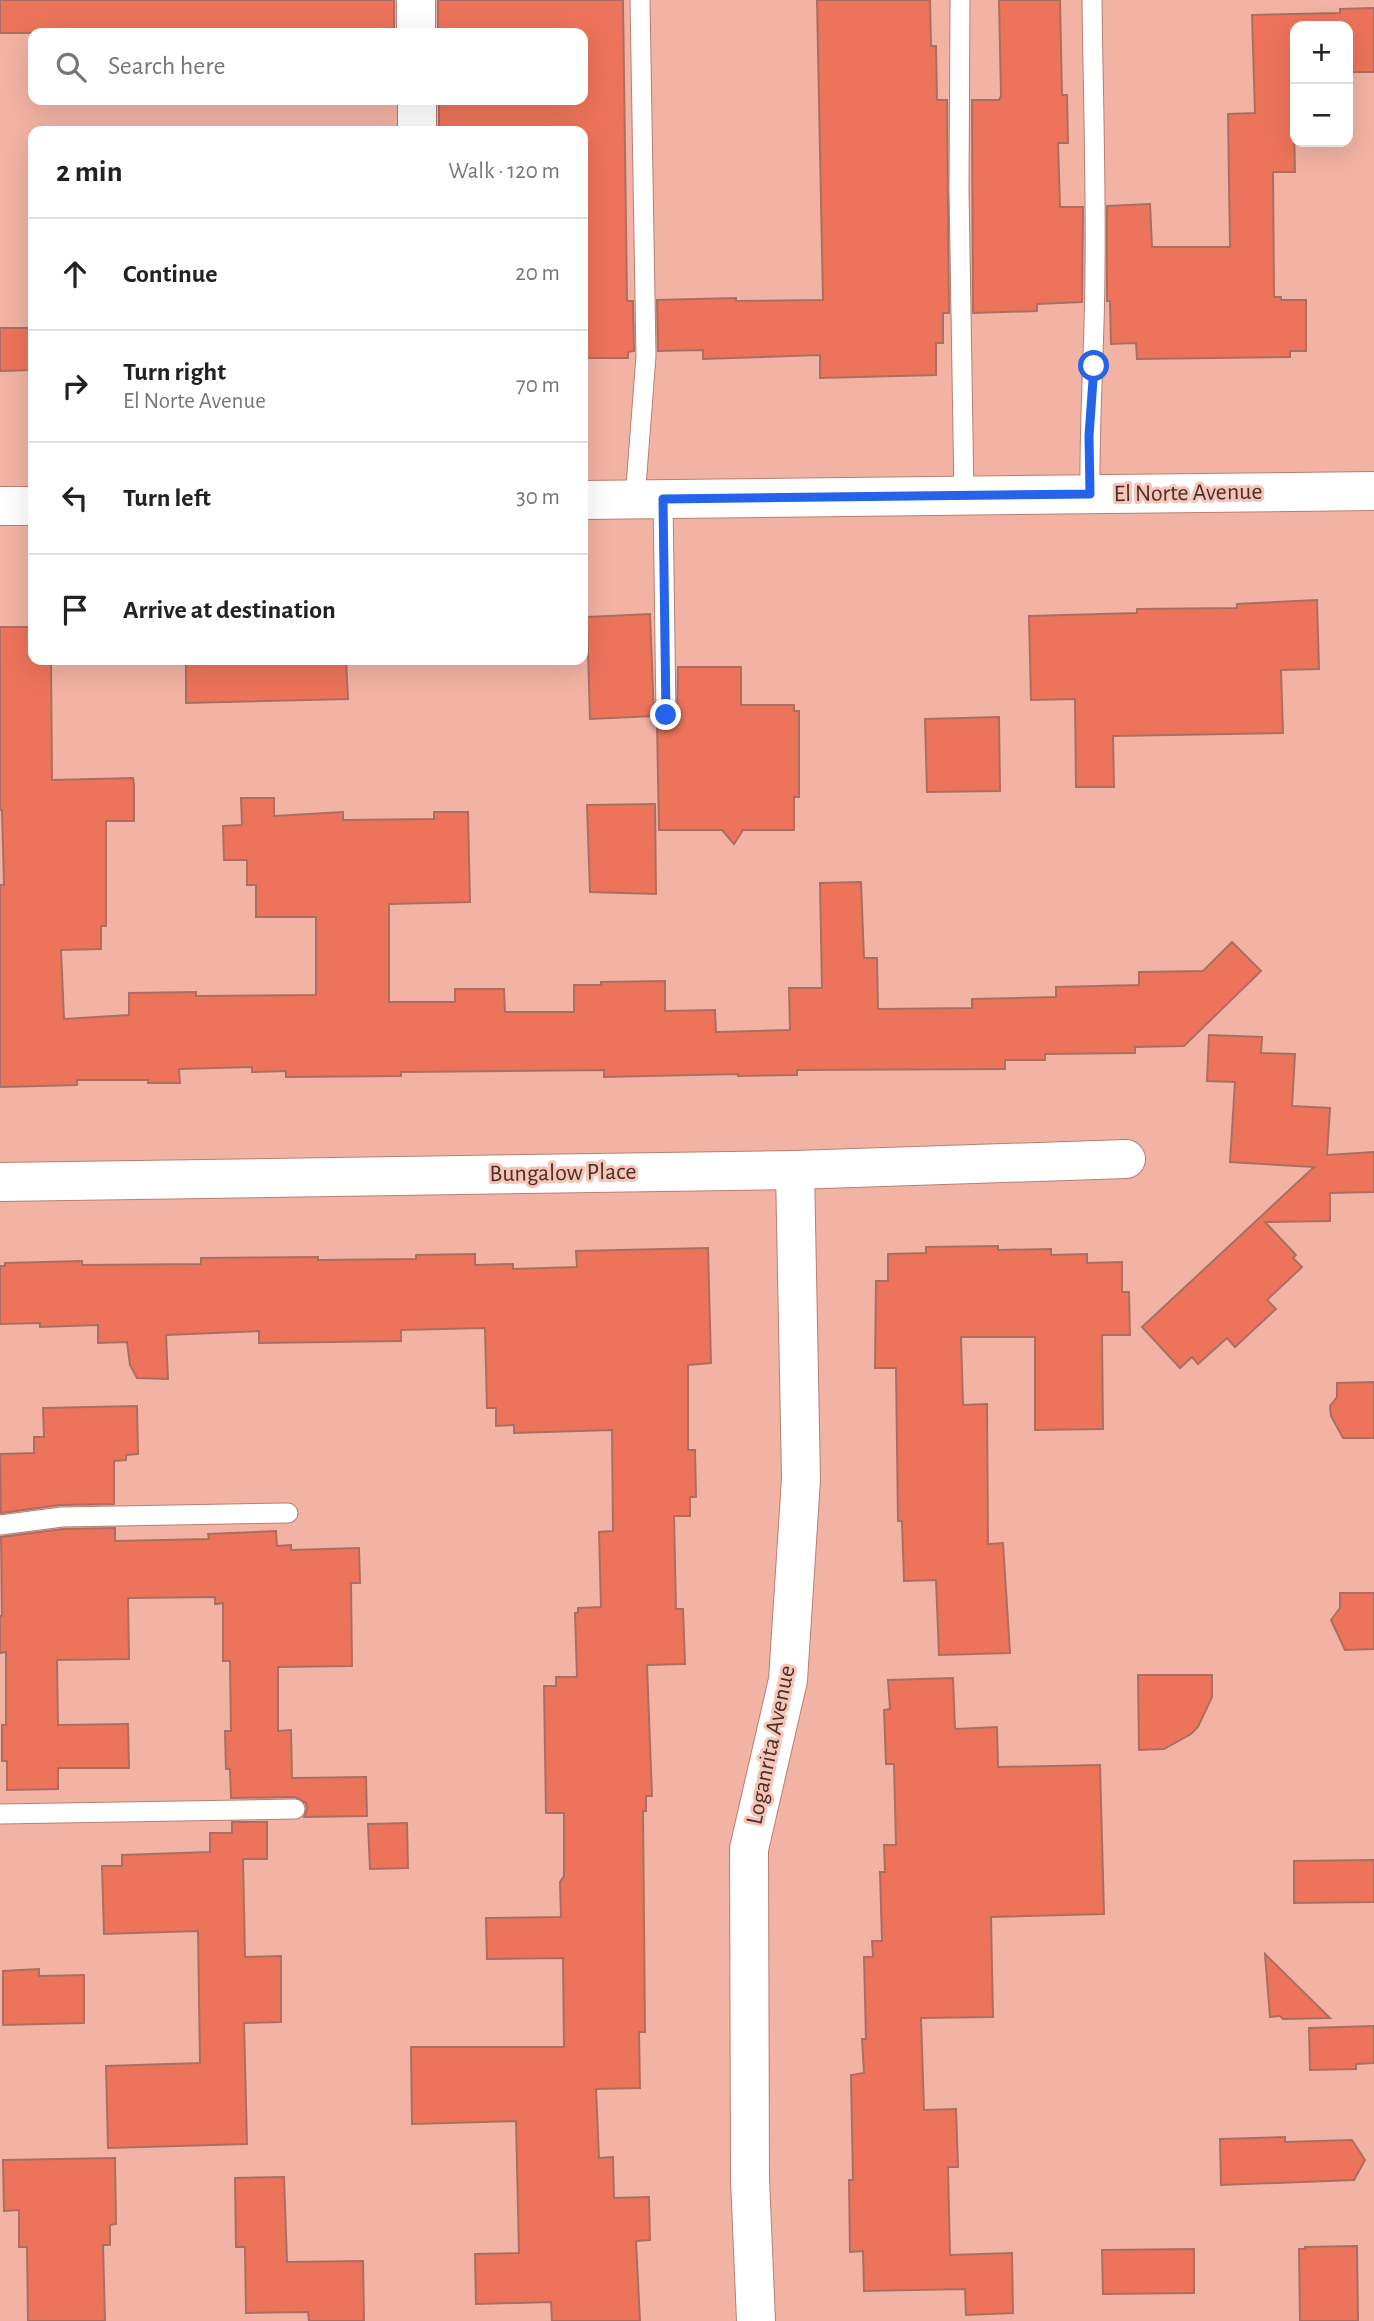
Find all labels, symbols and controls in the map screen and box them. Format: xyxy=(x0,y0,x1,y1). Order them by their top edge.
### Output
map controls xyxy=(1290,21,1353,147)
button: + xyxy=(1290,21,1353,84)
search box xyxy=(28,28,588,105)
icon: search xyxy=(52,48,90,86)
text: Search here xyxy=(108,53,226,79)
button: − xyxy=(1290,84,1353,147)
text: 2 min xyxy=(56,157,123,187)
text: Walk · 120 m xyxy=(448,160,560,183)
icon: ahead xyxy=(56,255,94,293)
text: Continue xyxy=(123,261,218,287)
text: 20 m xyxy=(515,262,560,285)
route start xyxy=(1078,350,1109,381)
text: Turn right xyxy=(123,359,226,385)
icon: right xyxy=(56,367,94,405)
text: 70 m xyxy=(516,374,560,397)
text: El Norte Avenue xyxy=(123,390,266,413)
icon: left xyxy=(56,479,94,517)
street label: El Norte Avenue xyxy=(1113,480,1263,506)
text: Turn left xyxy=(123,485,211,511)
text: 30 m xyxy=(516,486,560,509)
icon: arrive xyxy=(56,591,94,629)
text: Arrive at destination xyxy=(123,597,336,623)
route end xyxy=(650,699,681,730)
street label: Bungalow Place xyxy=(489,1160,637,1186)
street label: Loganrita Avenue xyxy=(742,1663,800,1827)

